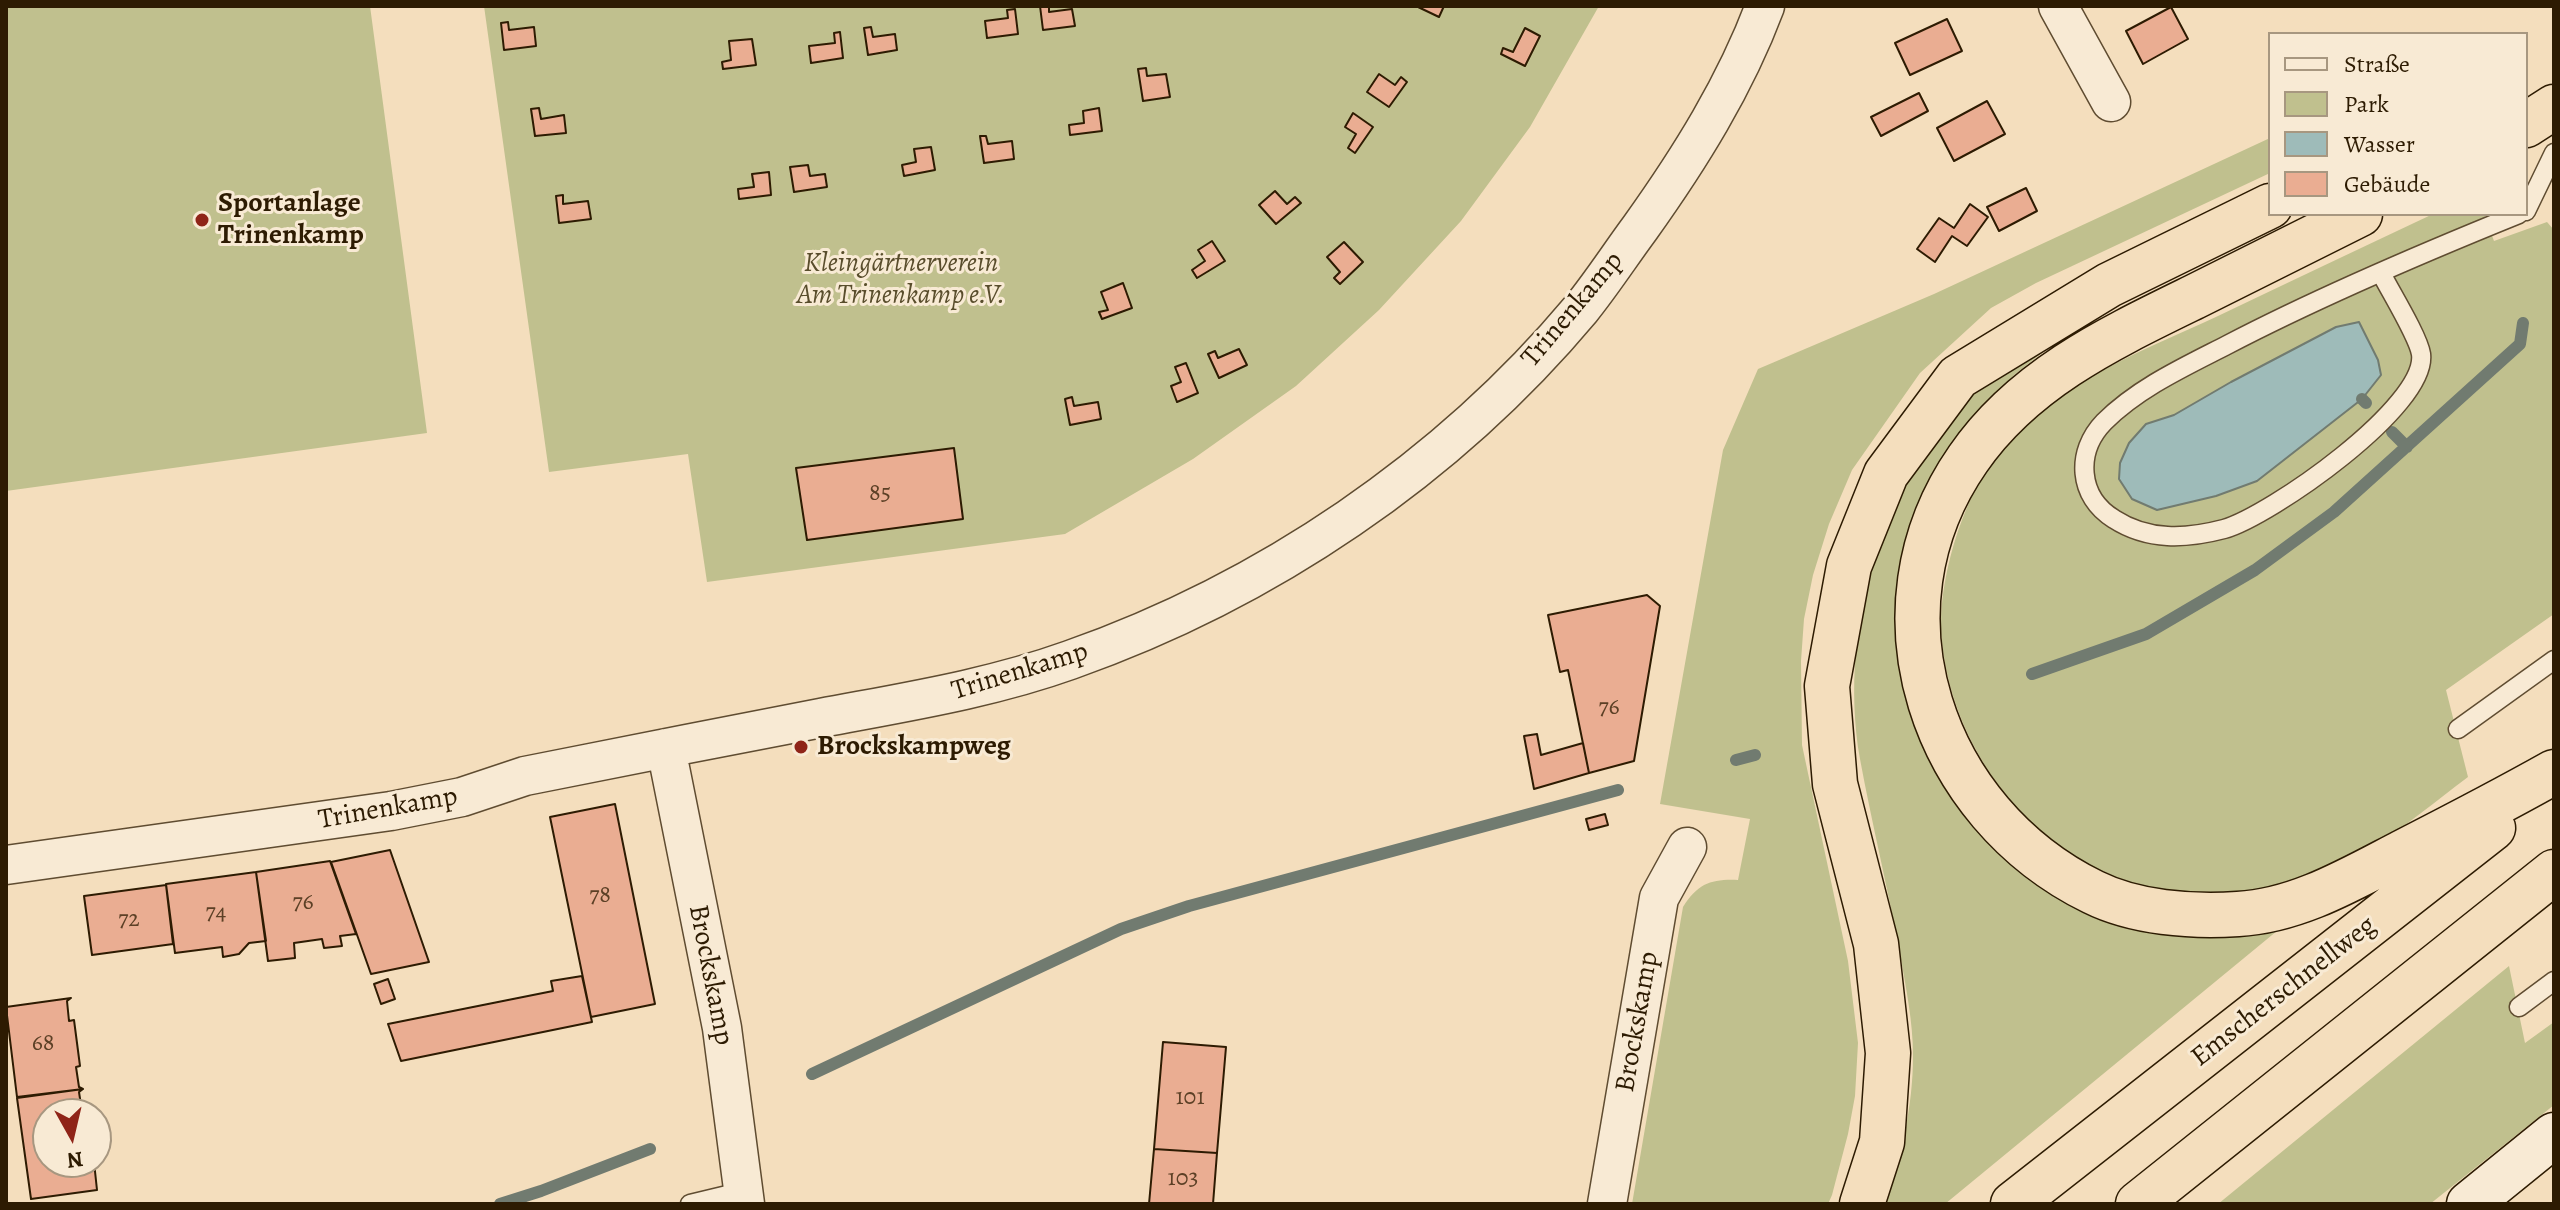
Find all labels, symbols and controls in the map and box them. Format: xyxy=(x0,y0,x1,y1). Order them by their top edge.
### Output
legend xyxy=(2268,32,2528,216)
text: Straße xyxy=(2344,48,2410,80)
text: Park xyxy=(2344,88,2389,120)
text: Wasser xyxy=(2344,128,2415,160)
text: Gebäude xyxy=(2344,168,2430,200)
place label: Sportanlage Trinenkamp xyxy=(218,187,364,253)
marker: Sportanlage Trinenkamp xyxy=(193,211,211,229)
street label: Trinenkamp xyxy=(1515,245,1631,375)
park label: Kleingärtnerverein Am Trinenkamp e.V. xyxy=(797,247,1005,313)
house number: 85 xyxy=(869,480,891,508)
street label: Trinenkamp xyxy=(948,635,1092,709)
house number: 76 xyxy=(1598,694,1620,722)
place label: Brockskampweg xyxy=(817,730,1011,764)
marker: Brockskampweg xyxy=(792,738,810,756)
street label: Trinenkamp xyxy=(316,780,460,838)
house number: 78 xyxy=(589,882,611,910)
house number: 76 xyxy=(292,889,314,917)
house number: 74 xyxy=(206,899,226,927)
street label: Brockskamp xyxy=(680,902,740,1048)
house number: 72 xyxy=(118,906,140,934)
street label: Emscherschnellweg xyxy=(2185,909,2383,1075)
street label: Brockskamp xyxy=(1609,949,1667,1095)
house number: 68 xyxy=(32,1030,54,1058)
house number: 101 xyxy=(1175,1084,1205,1112)
north arrow xyxy=(32,1098,112,1178)
text: N xyxy=(65,1144,85,1176)
house number: 103 xyxy=(1168,1165,1198,1193)

